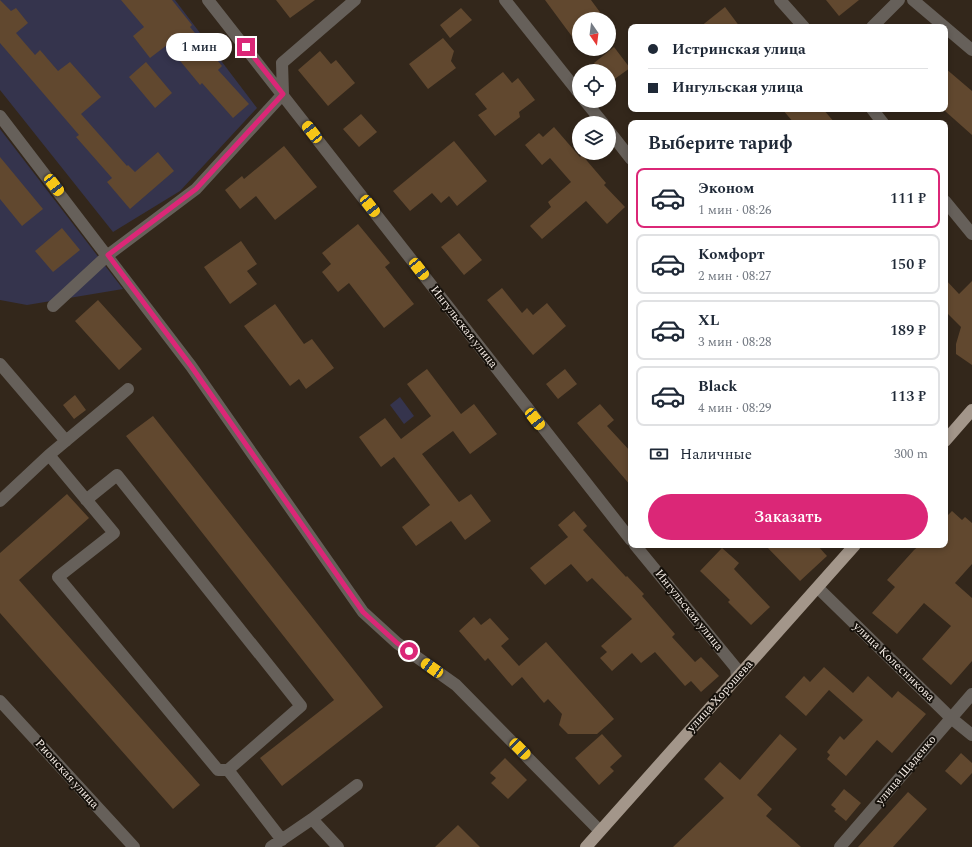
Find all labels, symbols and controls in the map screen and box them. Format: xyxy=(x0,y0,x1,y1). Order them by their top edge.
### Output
north arrow xyxy=(572,12,616,56)
map controls xyxy=(572,12,616,160)
callout: 1 мин xyxy=(166,33,232,61)
text: 1 мин xyxy=(181,37,217,57)
route end xyxy=(237,38,255,56)
text: Истринская улица xyxy=(672,38,806,61)
button: locate xyxy=(572,64,616,108)
text: Ингульская улица xyxy=(672,76,803,99)
button: layers xyxy=(572,116,616,160)
car xyxy=(300,119,324,145)
text: Выберите тариф xyxy=(648,130,793,157)
car xyxy=(42,172,66,198)
text: Эконом xyxy=(698,177,754,200)
icon: car xyxy=(650,180,686,216)
text: 111 ₽ xyxy=(890,187,926,210)
car xyxy=(358,193,382,219)
text: 1 мин · 08:26 xyxy=(698,200,771,220)
text: Комфорт xyxy=(698,243,765,266)
icon: car xyxy=(650,246,686,282)
text: 150 ₽ xyxy=(890,253,926,276)
car xyxy=(407,256,431,282)
text: 2 мин · 08:27 xyxy=(698,266,771,286)
street label: Ингульская улица xyxy=(426,282,502,373)
text: XL xyxy=(698,309,719,332)
icon: car xyxy=(650,312,686,348)
text: 189 ₽ xyxy=(890,319,926,342)
text: 3 мин · 08:28 xyxy=(698,332,771,352)
text: Black xyxy=(698,375,737,398)
icon: car xyxy=(650,378,686,414)
text: 113 ₽ xyxy=(890,385,926,408)
text: 4 мин · 08:29 xyxy=(698,398,771,418)
car xyxy=(523,406,547,432)
icon: cash xyxy=(648,443,670,465)
text: Наличные xyxy=(680,443,752,466)
text: 300 m xyxy=(894,444,928,464)
button: Заказать xyxy=(648,494,928,540)
street label: Ингульская улица xyxy=(650,565,728,655)
street label: улица Колесникова xyxy=(848,617,939,706)
route start xyxy=(400,642,418,660)
car xyxy=(419,656,445,680)
street label: улица Хорошева xyxy=(682,656,758,737)
street label: улица Щаденко xyxy=(870,731,941,810)
street label: Рионская улица xyxy=(30,735,104,813)
car xyxy=(507,736,533,762)

